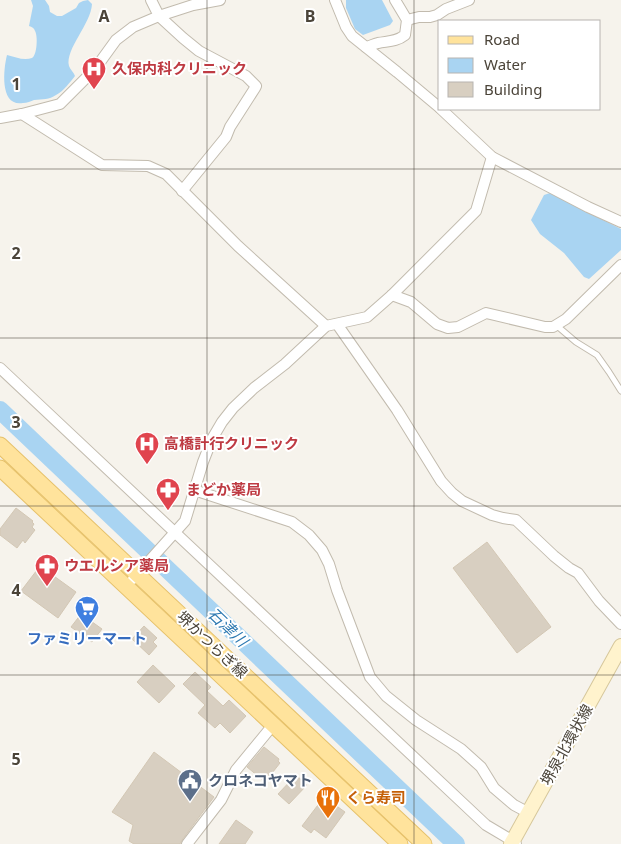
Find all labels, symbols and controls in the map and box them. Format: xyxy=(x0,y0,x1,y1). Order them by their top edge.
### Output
text: A xyxy=(98,5,110,27)
text: B xyxy=(305,5,315,27)
legend xyxy=(438,20,601,110)
text: Road xyxy=(484,29,520,49)
text: Water xyxy=(484,54,526,74)
hospital icon: 久保内科クリニック xyxy=(81,56,107,90)
place label: 久保内科クリニック xyxy=(112,58,247,78)
text: 1 xyxy=(11,73,21,95)
text: Building xyxy=(484,79,542,99)
text: 2 xyxy=(11,242,21,264)
text: 3 xyxy=(11,411,21,433)
hospital icon: 高橋計行クリニック xyxy=(134,431,160,465)
place label: 高橋計行クリニック xyxy=(164,433,299,453)
pharmacy icon: まどか薬局 xyxy=(155,477,181,511)
place label: まどか薬局 xyxy=(186,479,261,499)
pharmacy icon: ウエルシア薬局 xyxy=(34,553,60,587)
place label: ウエルシア薬局 xyxy=(64,555,169,575)
text: 4 xyxy=(11,579,21,601)
supermarket icon: ファミリーマート xyxy=(74,595,100,629)
water label: 石津川 xyxy=(203,602,254,653)
street label: 堺かつらぎ線 xyxy=(173,606,252,682)
place label: ファミリーマート xyxy=(27,628,147,648)
street label: 堺泉北環状線 xyxy=(536,700,597,789)
text: 5 xyxy=(11,748,21,770)
public building icon: クロネコヤマト xyxy=(177,768,203,802)
place label: クロネコヤマト xyxy=(208,770,313,790)
restaurant icon: くら寿司 xyxy=(315,785,341,819)
place label: くら寿司 xyxy=(346,787,406,807)

